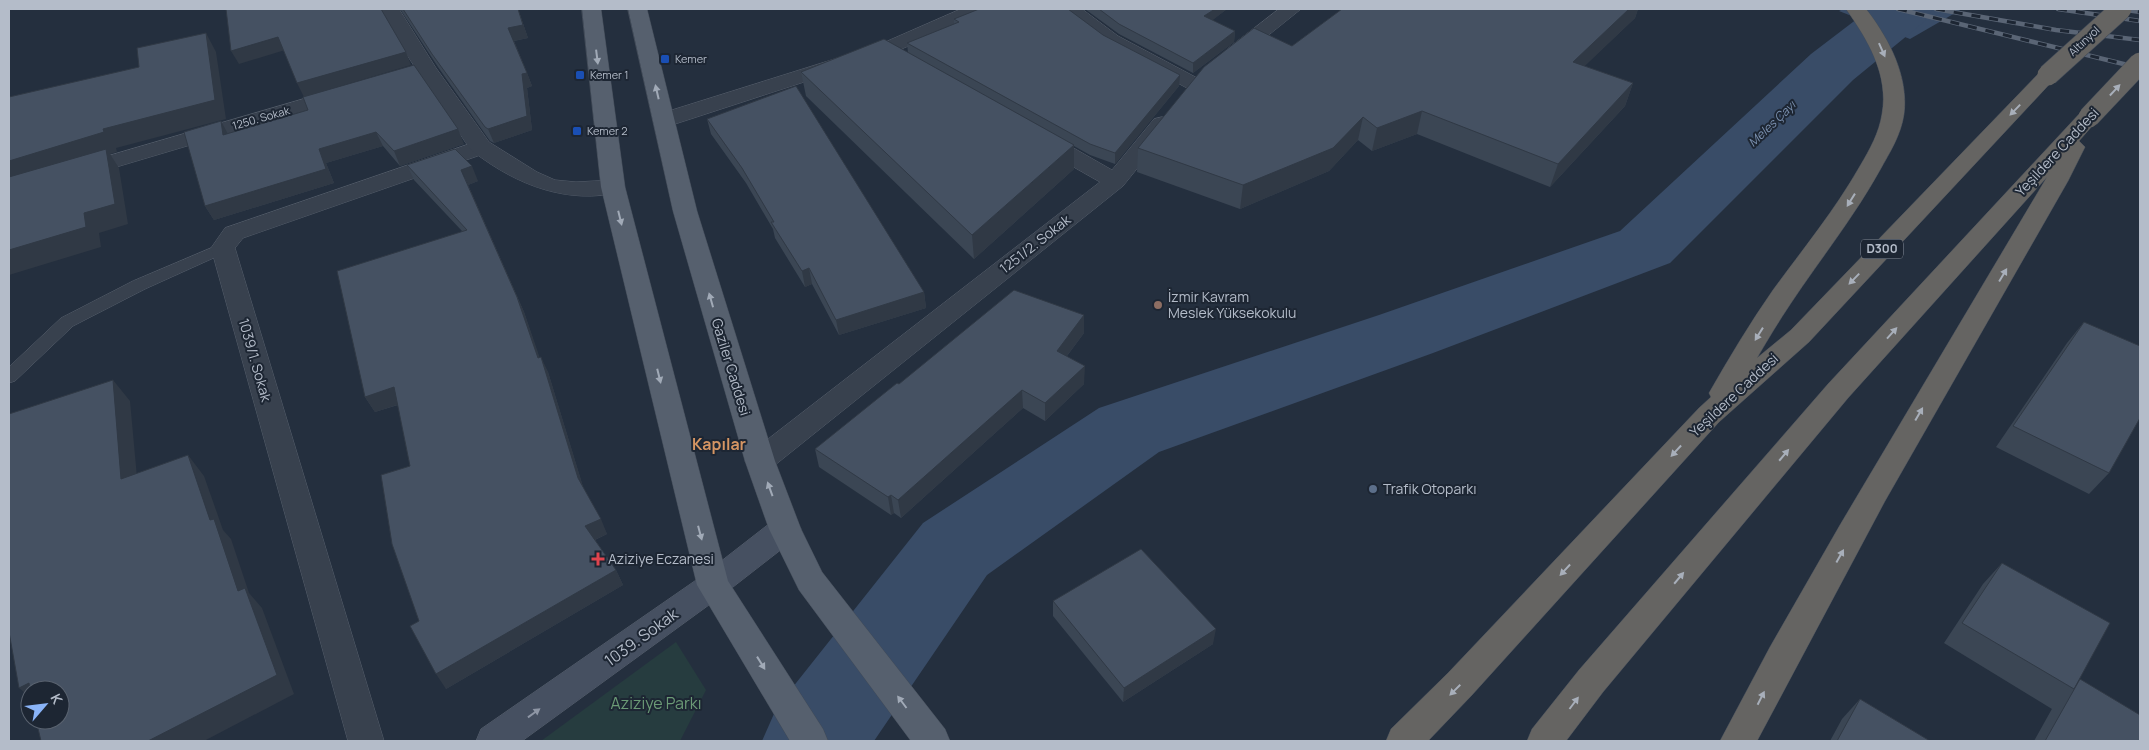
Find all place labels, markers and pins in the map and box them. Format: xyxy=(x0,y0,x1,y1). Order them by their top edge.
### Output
place label: Kemer xyxy=(675,51,707,66)
marker: Kemer xyxy=(659,53,671,65)
place label: Kemer 1 xyxy=(590,67,629,82)
marker: Kemer 1 xyxy=(574,69,586,81)
place label: Kemer 2 xyxy=(587,123,628,138)
marker: Kemer 2 xyxy=(571,125,583,137)
place label: İzmir Kavram Meslek Yüksekokulu xyxy=(1168,287,1296,322)
marker: İzmir Kavram Meslek Yüksekokulu xyxy=(1152,299,1164,311)
place label: Trafik Otoparkı xyxy=(1383,479,1476,498)
marker: Trafik Otoparkı xyxy=(1367,483,1379,495)
place label: Aziziye Eczanesi xyxy=(608,549,714,568)
marker: Aziziye Eczanesi xyxy=(592,553,604,565)

